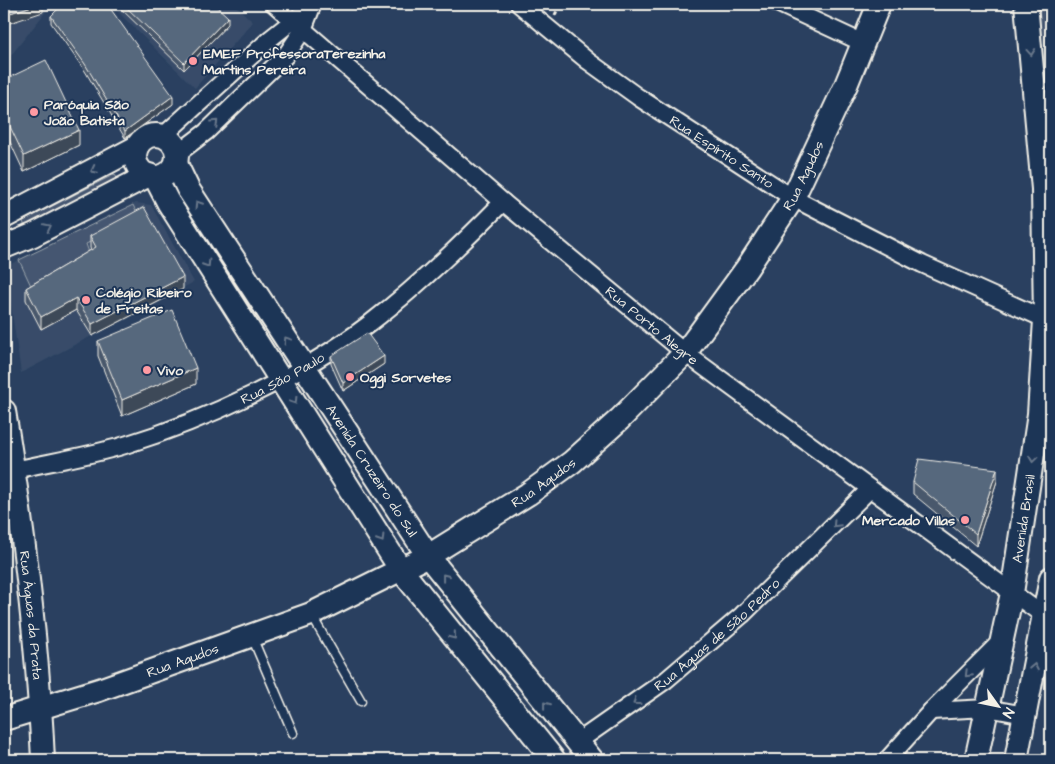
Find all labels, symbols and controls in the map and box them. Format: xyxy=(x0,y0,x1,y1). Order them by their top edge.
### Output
place label: EMEF ProfessoraTerezinha Martins Pereira xyxy=(203,44,386,80)
one-way arrow xyxy=(1026,48,1037,56)
marker: EMEF ProfessoraTerezinha Martins Pereira xyxy=(187,55,199,67)
place label: Paróquia São João Batista xyxy=(43,95,129,131)
marker: Paróquia São João Batista xyxy=(28,106,40,118)
street label: Rua Espírito Santo xyxy=(665,111,777,194)
one-way arrow xyxy=(209,120,218,129)
street label: Rua Agudos xyxy=(778,138,829,215)
one-way arrow xyxy=(90,164,99,174)
one-way arrow xyxy=(195,200,204,210)
one-way arrow xyxy=(43,223,52,233)
one-way arrow xyxy=(201,258,210,267)
street label: Rua Porto Alegre xyxy=(601,282,702,371)
place label: Colégio Ribeiro de Freitas xyxy=(95,283,192,319)
marker: Colégio Ribeiro de Freitas xyxy=(80,294,92,306)
one-way arrow xyxy=(284,336,294,345)
street label: Rua São Paulo xyxy=(237,348,329,410)
place label: Vivo xyxy=(156,361,183,381)
marker: Vivo xyxy=(141,364,153,376)
place label: Oggi Sorvetes xyxy=(360,368,451,389)
marker: Oggi Sorvetes xyxy=(344,371,356,383)
one-way arrow xyxy=(288,396,297,405)
street label: Avenida Cruzeiro do Sul xyxy=(321,401,422,541)
street label: Rua Agudos xyxy=(508,453,580,513)
one-way arrow xyxy=(1028,455,1039,463)
street label: Avenida Brasil xyxy=(1008,473,1041,564)
place label: Mercado Villas xyxy=(862,511,955,531)
marker: Mercado Villas xyxy=(959,514,971,526)
one-way arrow xyxy=(833,518,842,527)
one-way arrow xyxy=(374,533,384,542)
street label: Rua Águas da Prata xyxy=(14,550,47,680)
one-way arrow xyxy=(442,574,450,583)
street label: Rua Águas de São Pedro xyxy=(650,574,785,696)
one-way arrow xyxy=(448,630,457,639)
street label: Rua Agudos xyxy=(144,639,222,683)
one-way arrow xyxy=(1028,663,1039,672)
one-way arrow xyxy=(965,668,974,677)
north arrow xyxy=(972,682,1022,732)
one-way arrow xyxy=(633,696,642,704)
one-way arrow xyxy=(542,701,551,710)
text: N xyxy=(997,703,1019,722)

